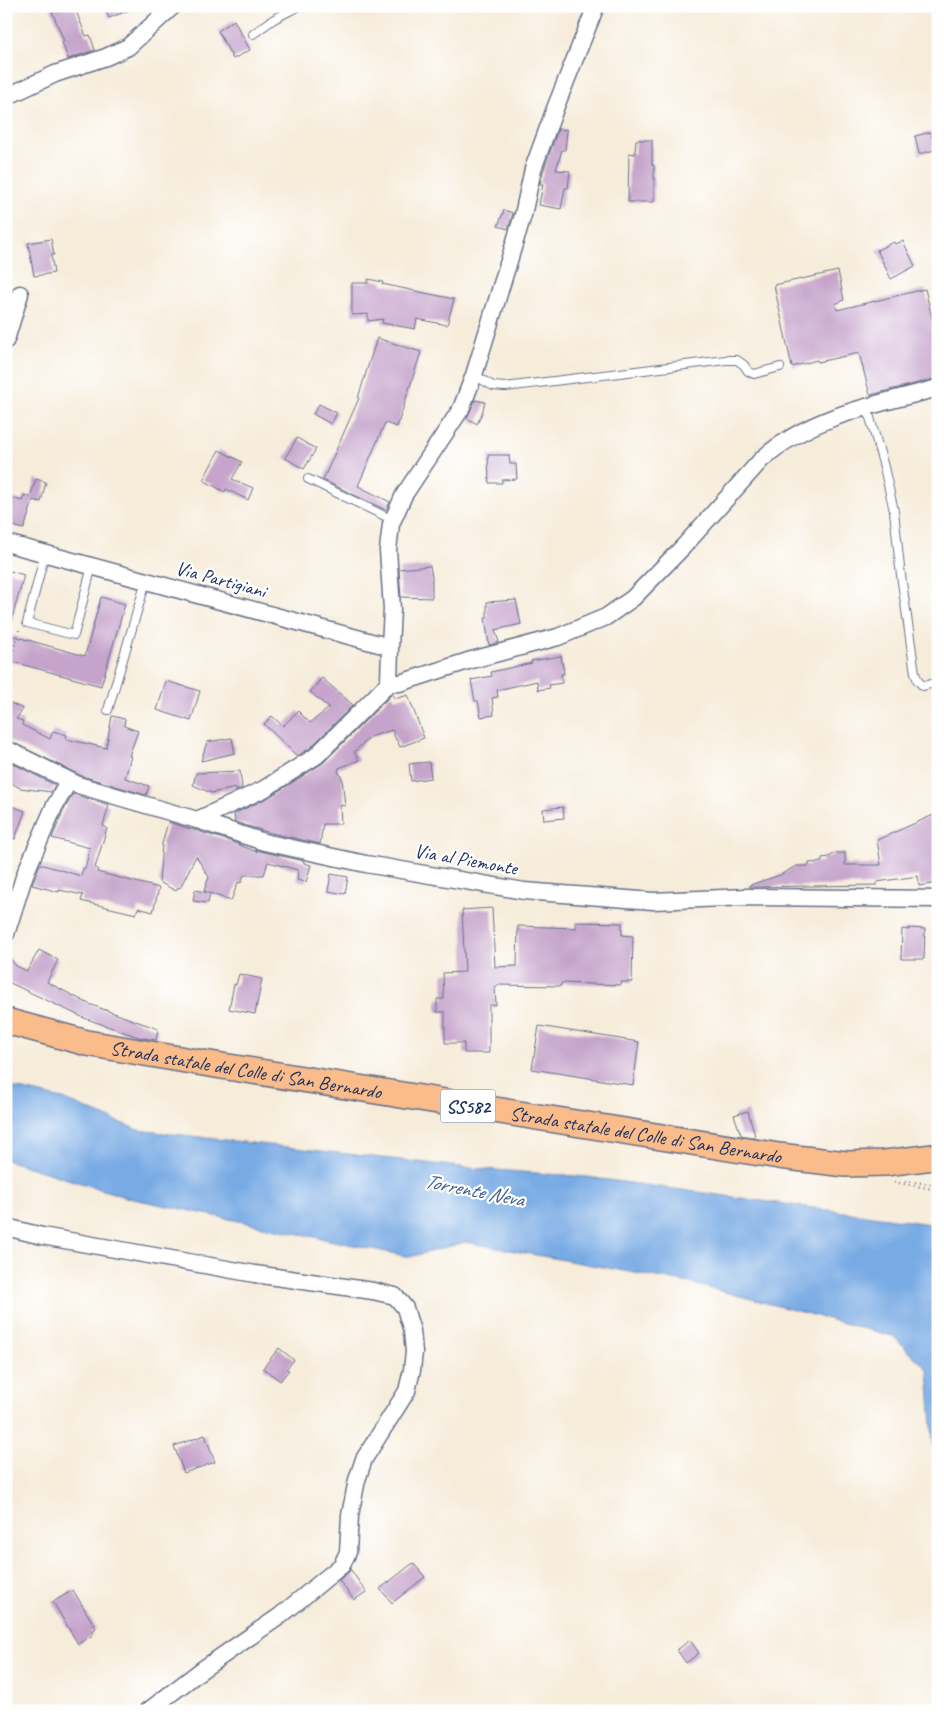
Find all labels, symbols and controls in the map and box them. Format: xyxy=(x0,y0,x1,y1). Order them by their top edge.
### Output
street label: Via Partigiani xyxy=(173,555,271,604)
street label: Via al Piemonte xyxy=(413,838,521,881)
street label: Strada statale del Colle di San Bernardo xyxy=(108,1035,384,1105)
road number: SS582 xyxy=(440,1090,496,1122)
street label: Strada statale del Colle di San Bernardo xyxy=(508,1101,784,1169)
water label: Torrente Neva xyxy=(422,1168,528,1213)

